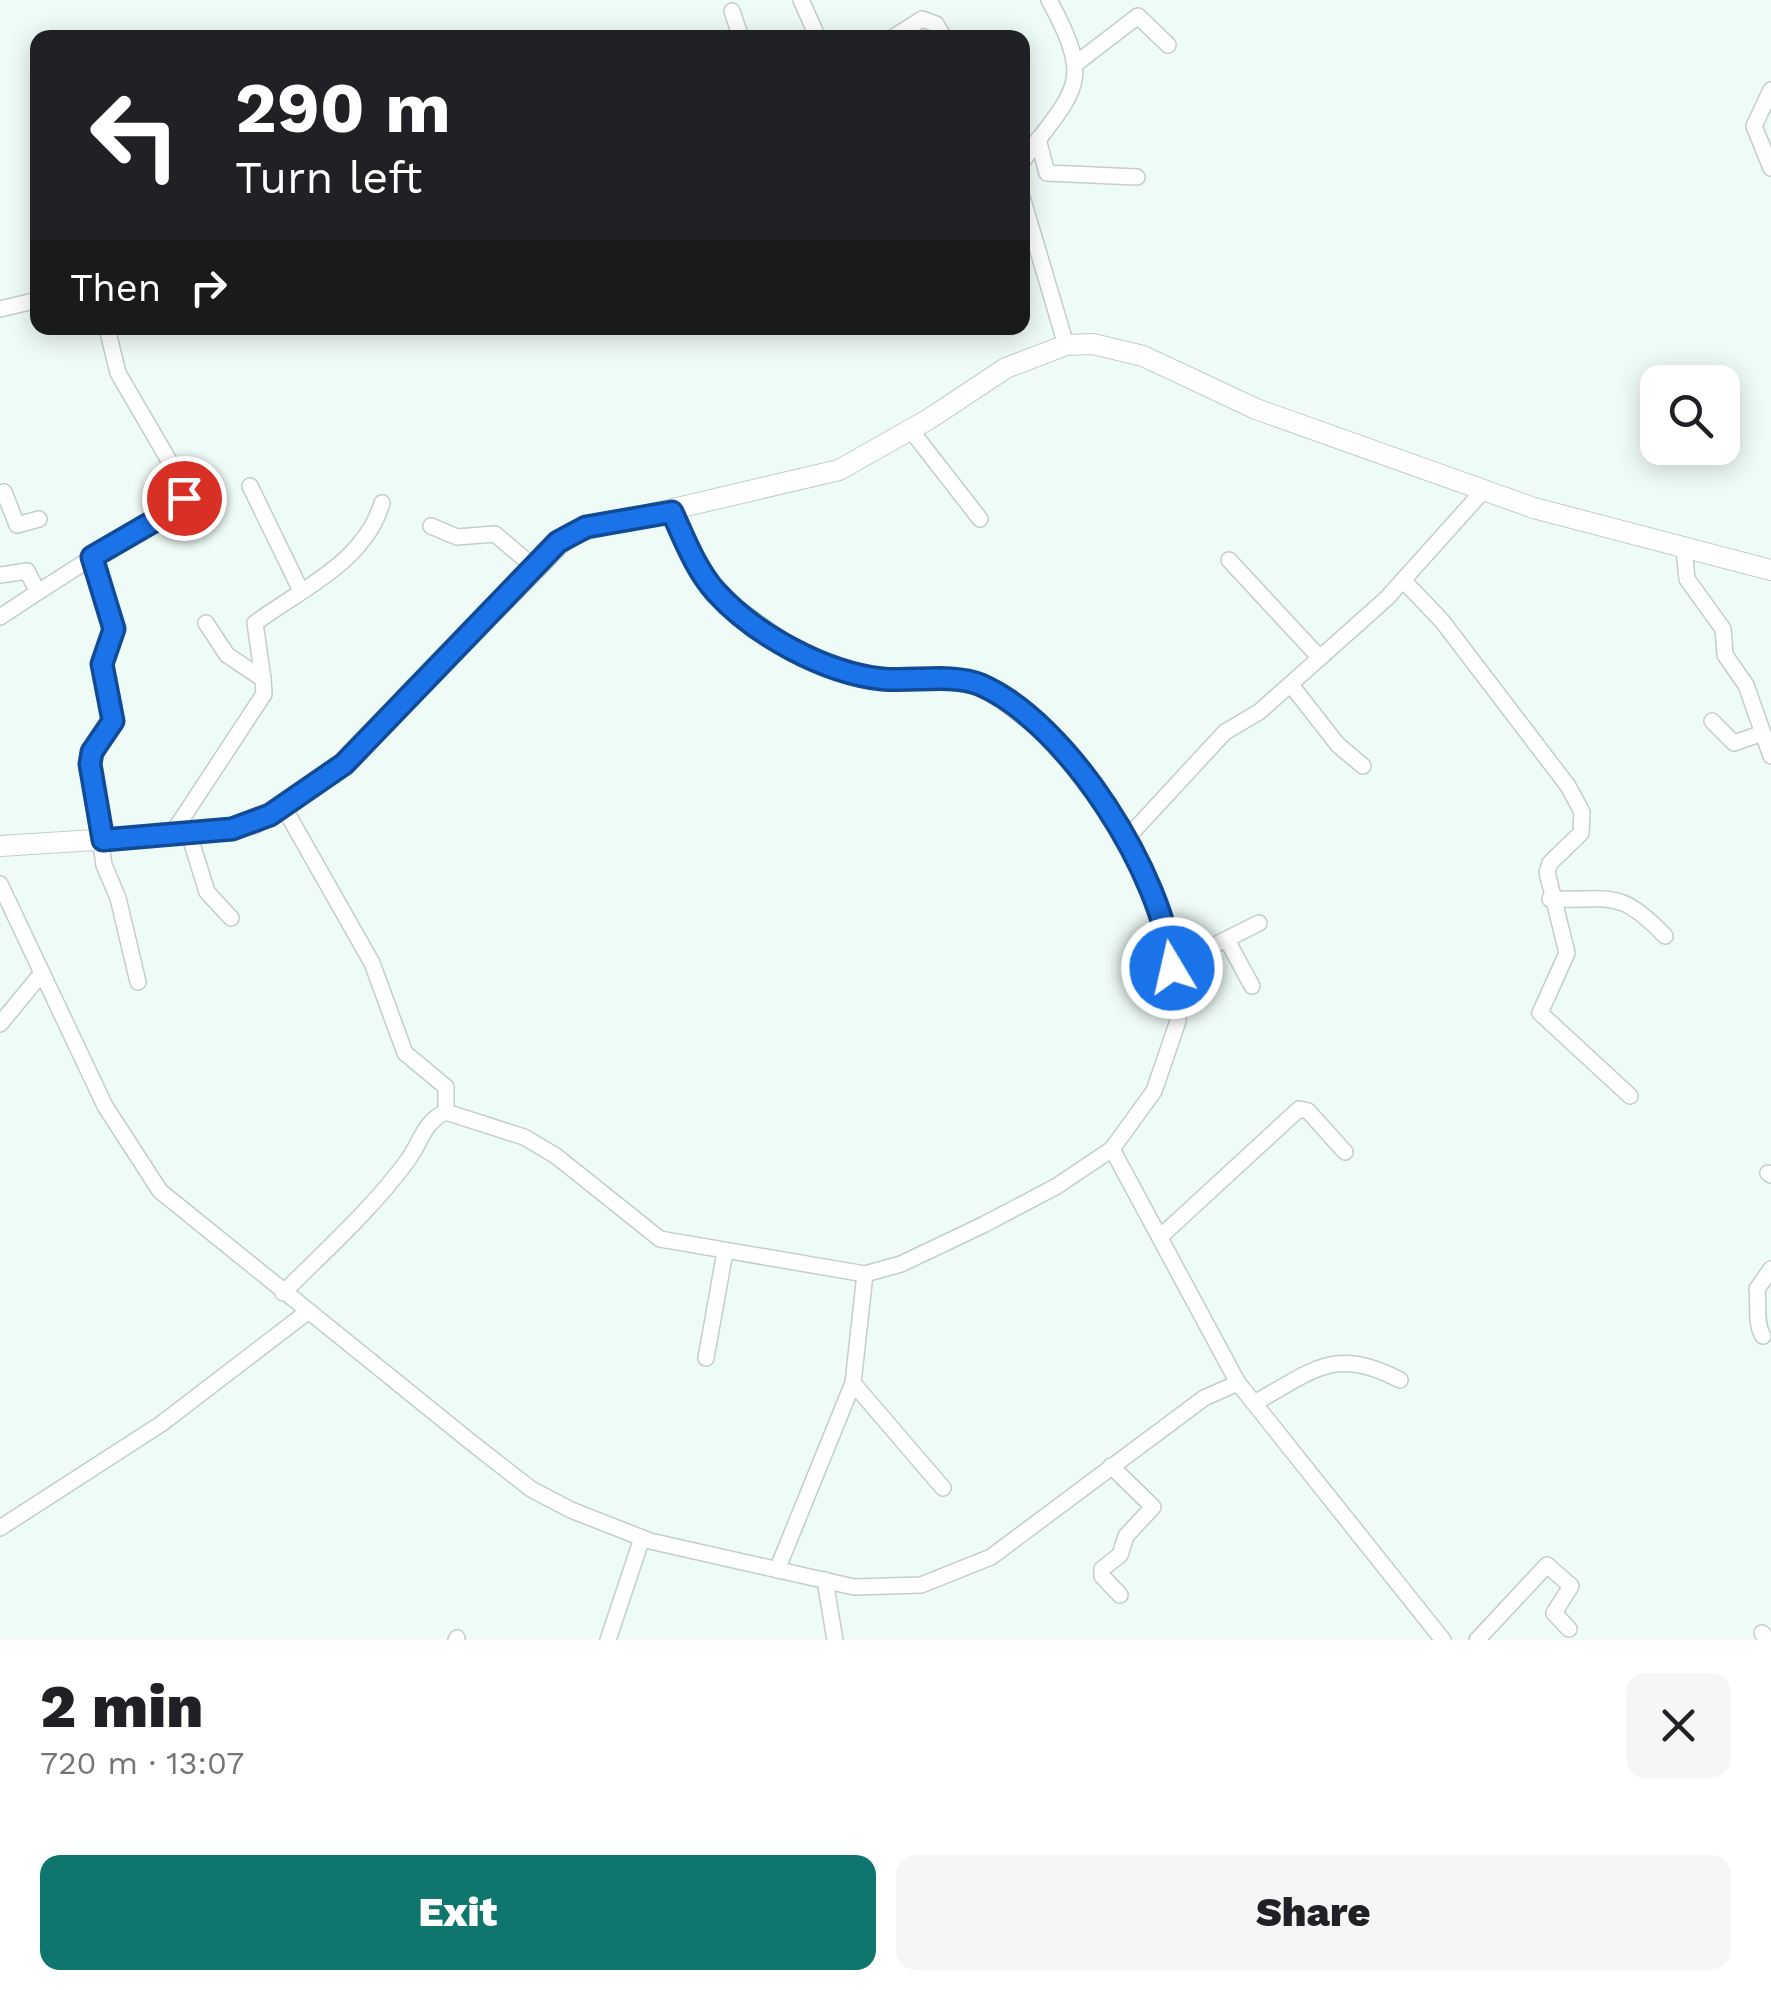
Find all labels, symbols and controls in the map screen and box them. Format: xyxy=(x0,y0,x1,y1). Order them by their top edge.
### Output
text: 290 m xyxy=(235,67,451,149)
icon: left xyxy=(70,70,200,200)
text: Turn left xyxy=(235,151,422,204)
icon: right xyxy=(181,260,236,315)
text: Then xyxy=(70,266,161,310)
map controls xyxy=(1640,365,1740,465)
button: search xyxy=(1640,365,1740,465)
pin xyxy=(142,456,227,541)
icon: arrive xyxy=(157,471,212,526)
position arrow xyxy=(1120,916,1224,1020)
text: 2 min xyxy=(40,1671,204,1742)
button: close xyxy=(1626,1673,1731,1778)
text: 720 m · 13:07 xyxy=(40,1744,244,1782)
button: Exit xyxy=(40,1855,876,1970)
button: Share xyxy=(896,1855,1731,1970)

